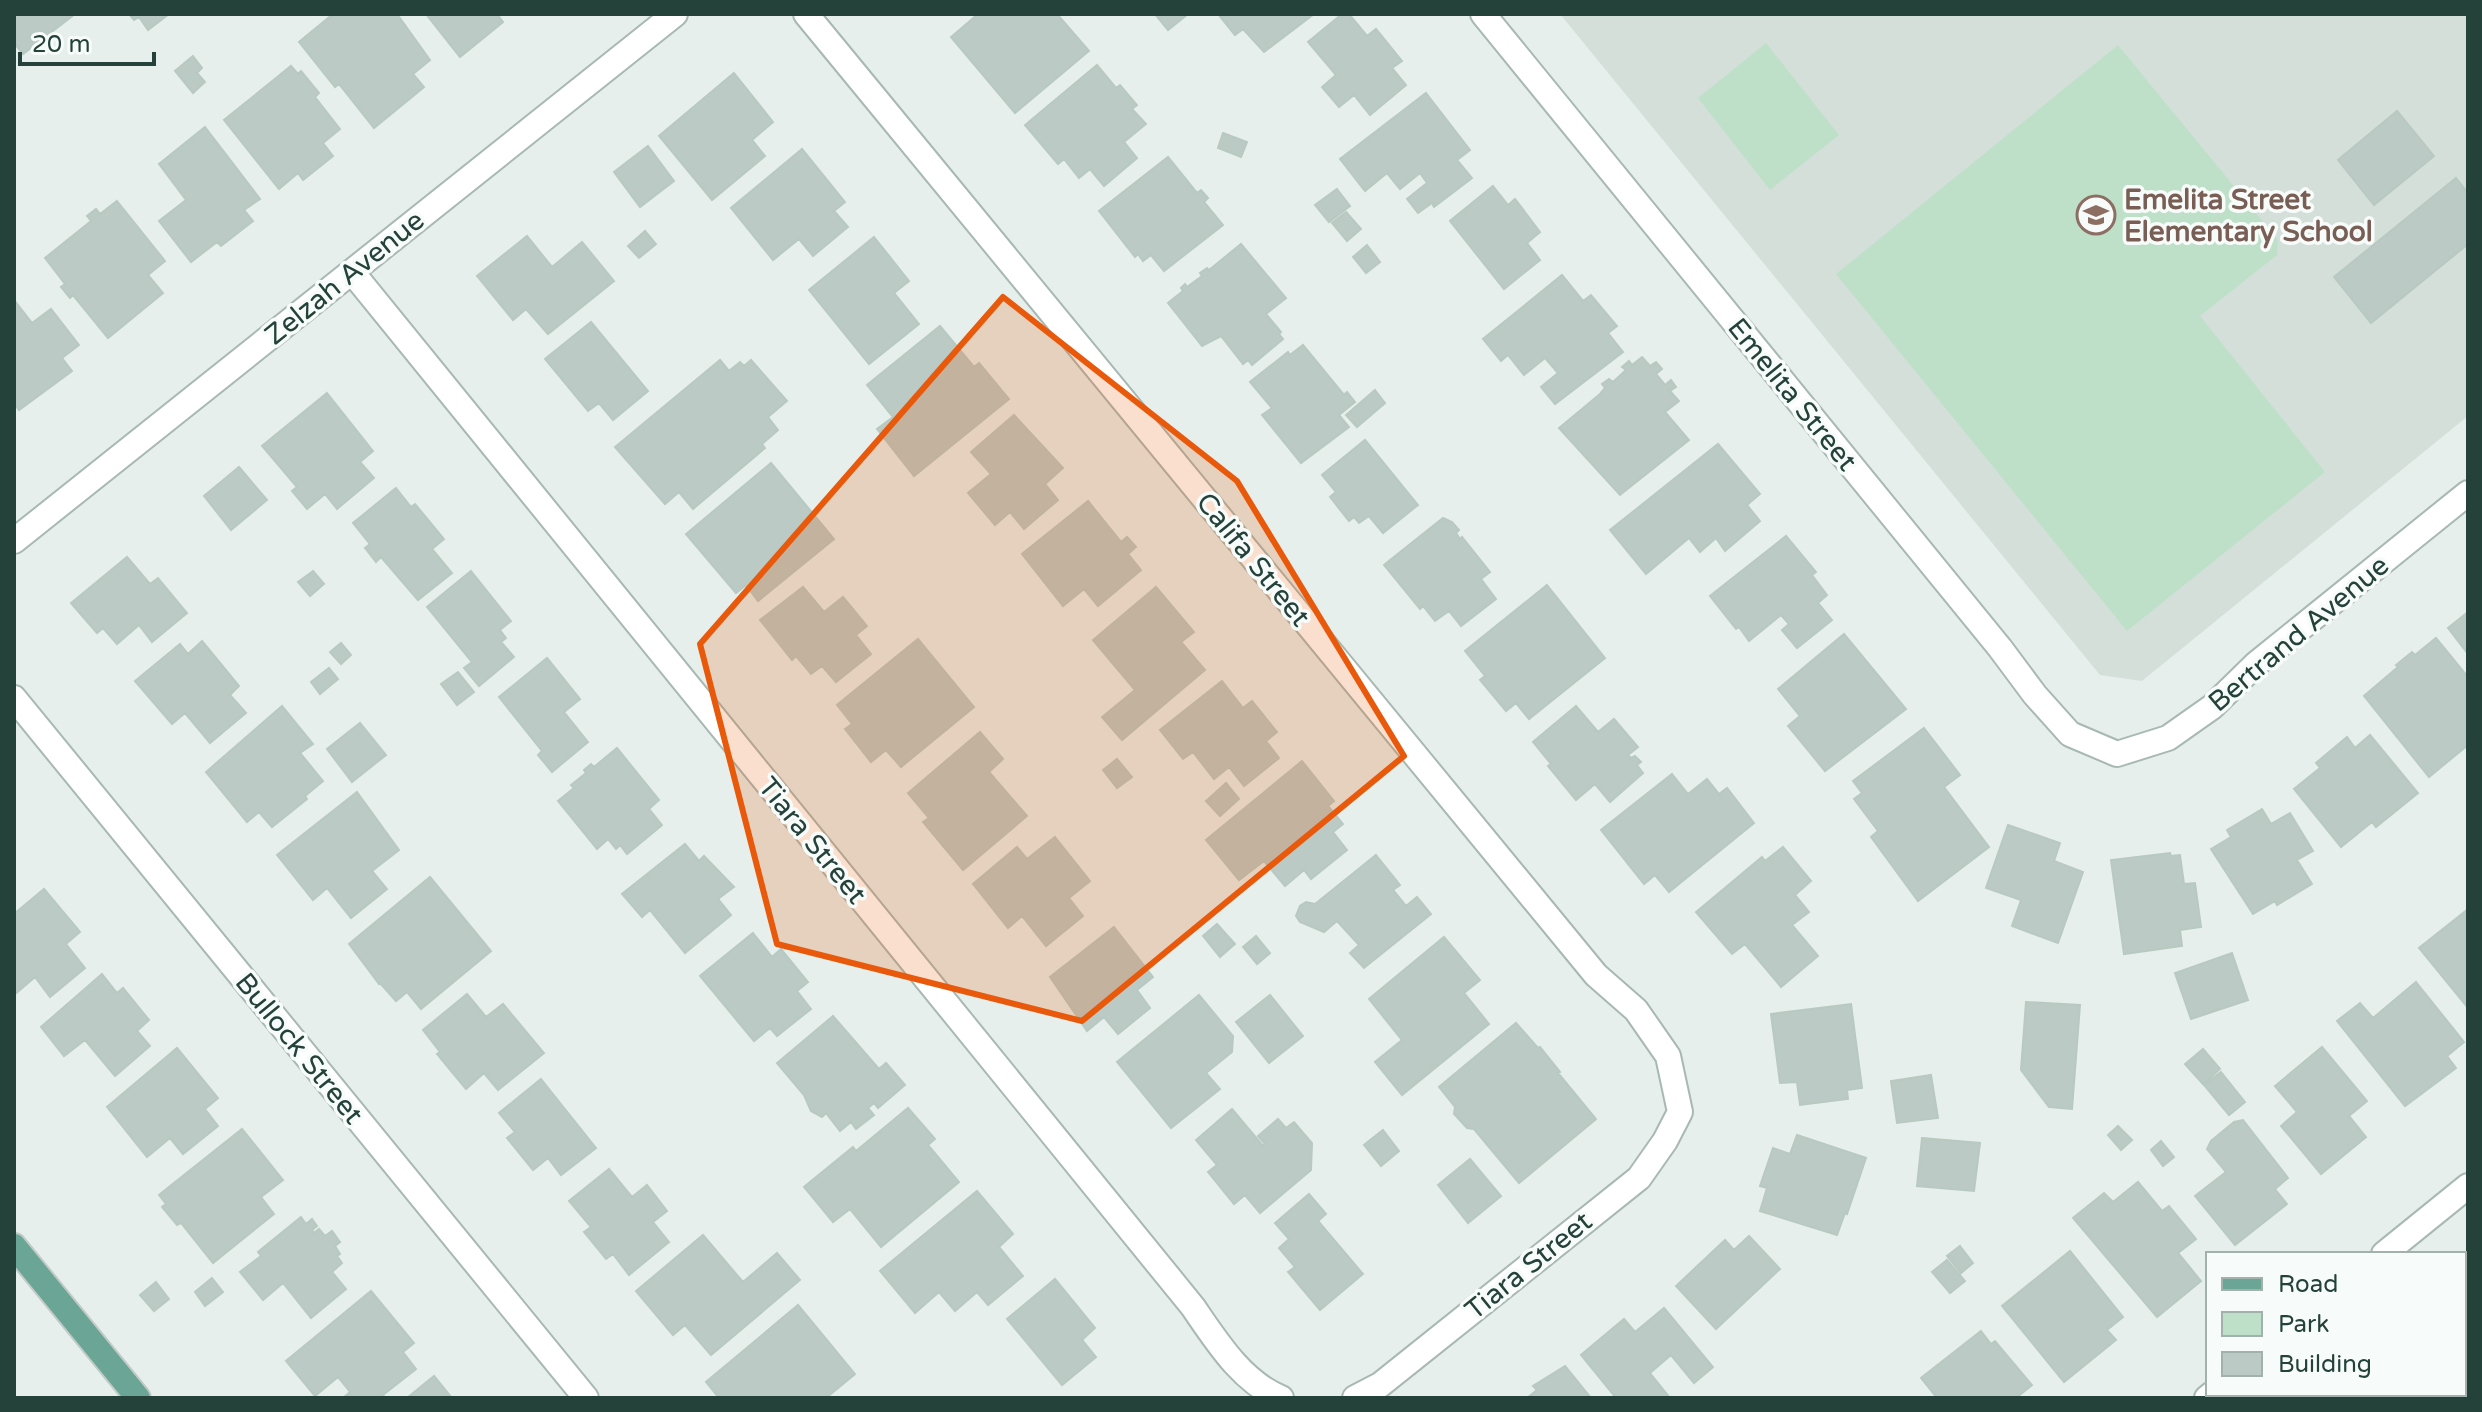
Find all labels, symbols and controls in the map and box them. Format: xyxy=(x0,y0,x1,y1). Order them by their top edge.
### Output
scale bar xyxy=(20,16,154,66)
text: 20 m xyxy=(32,30,90,59)
place label: Emelita Street Elementary School xyxy=(2124,183,2373,249)
school or university icon: Emelita Street Elementary School xyxy=(2075,194,2117,236)
street label: Zelzah Avenue xyxy=(258,203,431,352)
street label: Emelita Street xyxy=(1720,311,1864,478)
street label: Califa Street xyxy=(1189,486,1318,634)
street label: Bertrand Avenue xyxy=(2201,548,2396,719)
street label: Tiara Street xyxy=(751,770,874,911)
street label: Bullock Street xyxy=(228,966,371,1131)
street label: Tiara Street xyxy=(1458,1204,1599,1327)
legend xyxy=(2206,1252,2466,1396)
text: Road xyxy=(2278,1270,2338,1299)
text: Park xyxy=(2278,1310,2329,1339)
text: Building xyxy=(2278,1350,2372,1379)

